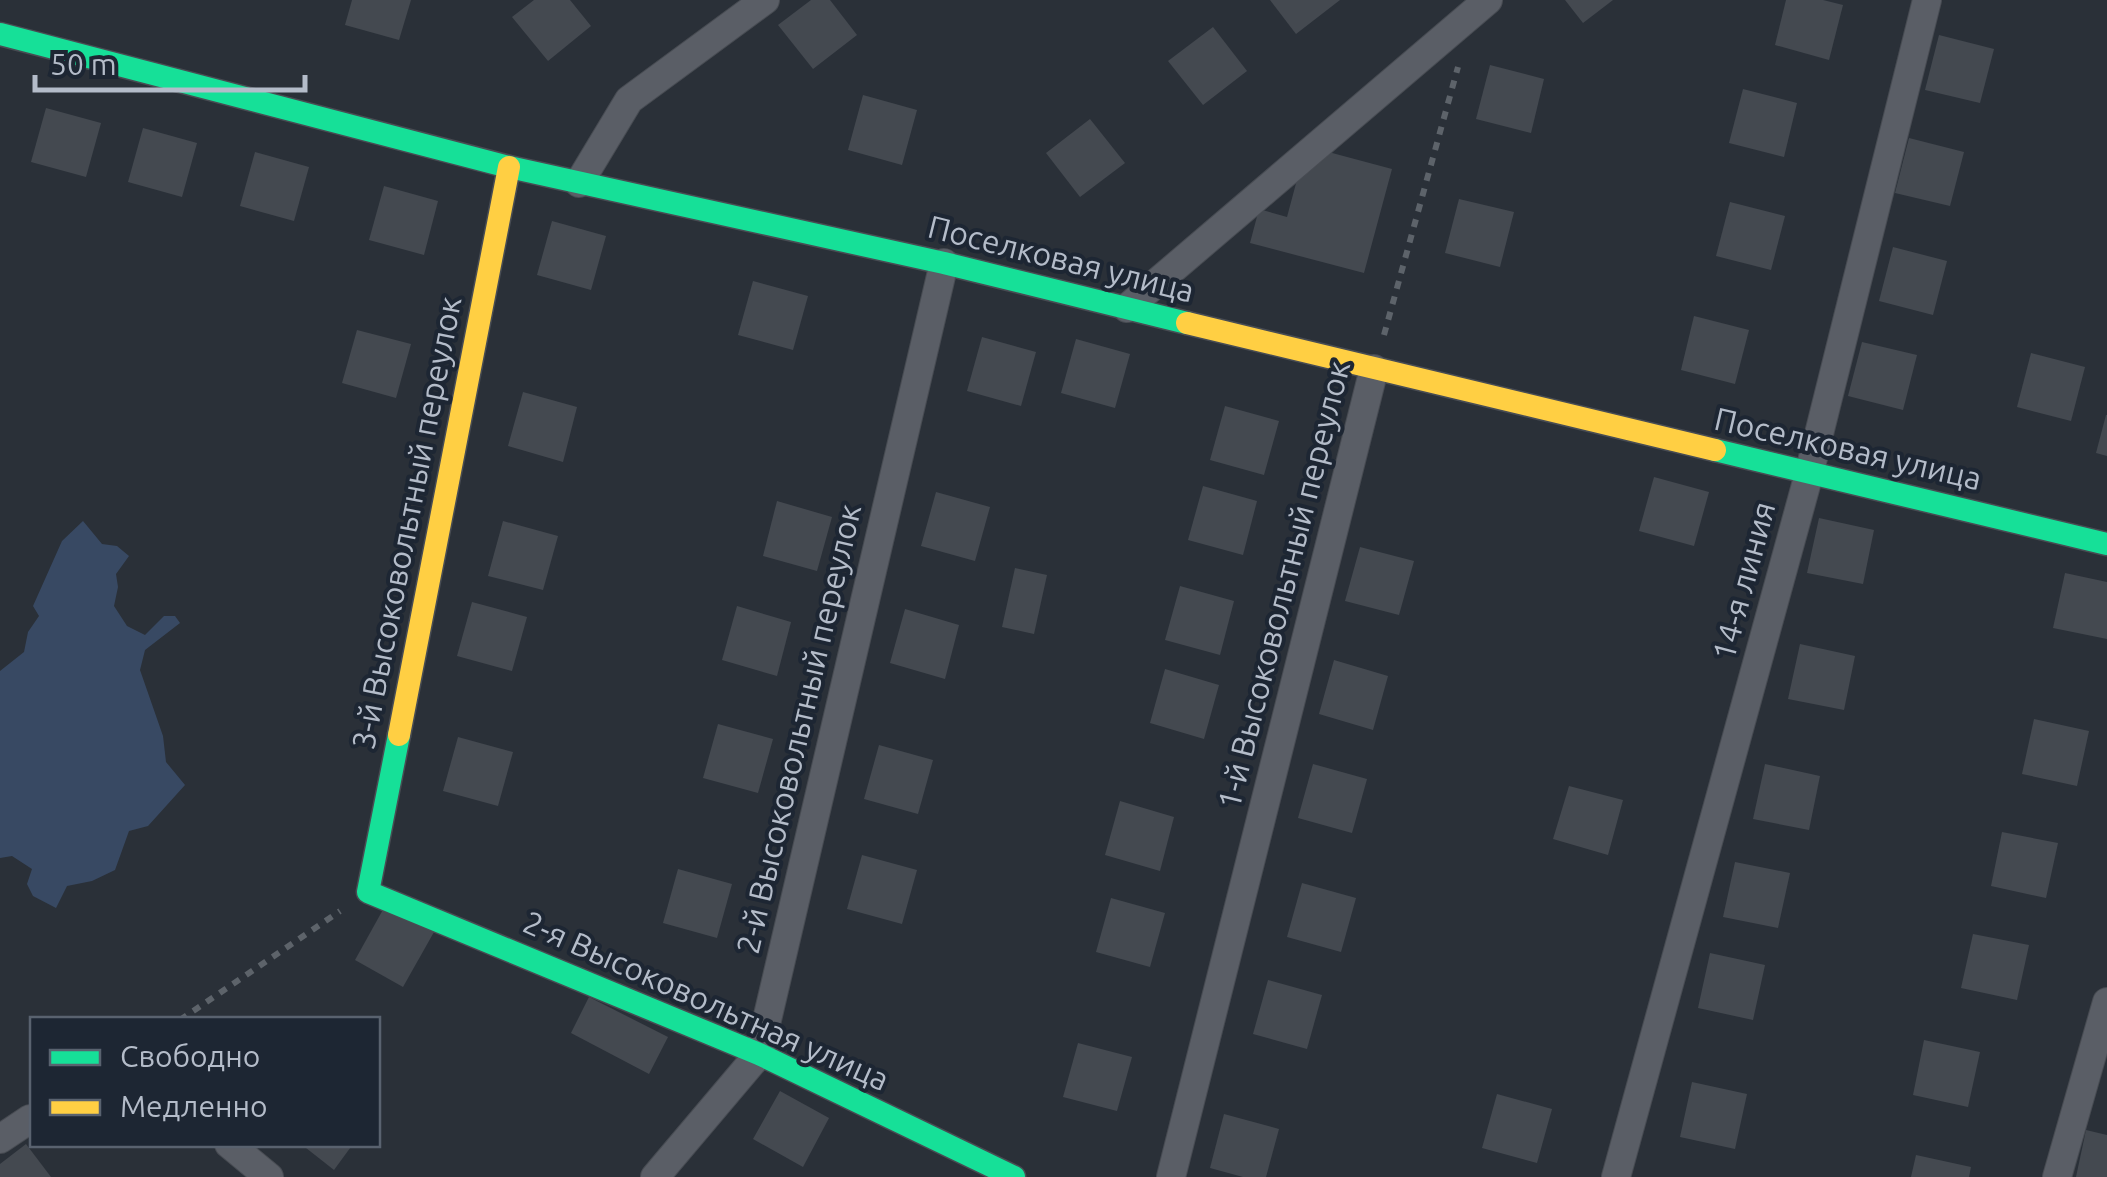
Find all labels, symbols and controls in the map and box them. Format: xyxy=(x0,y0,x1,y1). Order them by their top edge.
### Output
scale bar xyxy=(35,30,305,92)
text: 50 m xyxy=(50,47,117,81)
street label: Поселковая улица xyxy=(925,208,1198,309)
street label: 3-й Высоковольтный переулок xyxy=(344,293,468,752)
street label: 1-й Высоковольтный переулок xyxy=(1210,357,1356,813)
street label: Поселковая улица xyxy=(1711,400,1985,496)
street label: 14-я линия xyxy=(1705,498,1781,664)
street label: 2-й Высоковольтный переулок xyxy=(729,500,867,957)
street label: 2-я Высоковольтная улица xyxy=(518,903,895,1097)
legend xyxy=(30,1017,380,1147)
text: Свободно xyxy=(120,1039,260,1073)
text: Медленно xyxy=(120,1089,268,1123)

